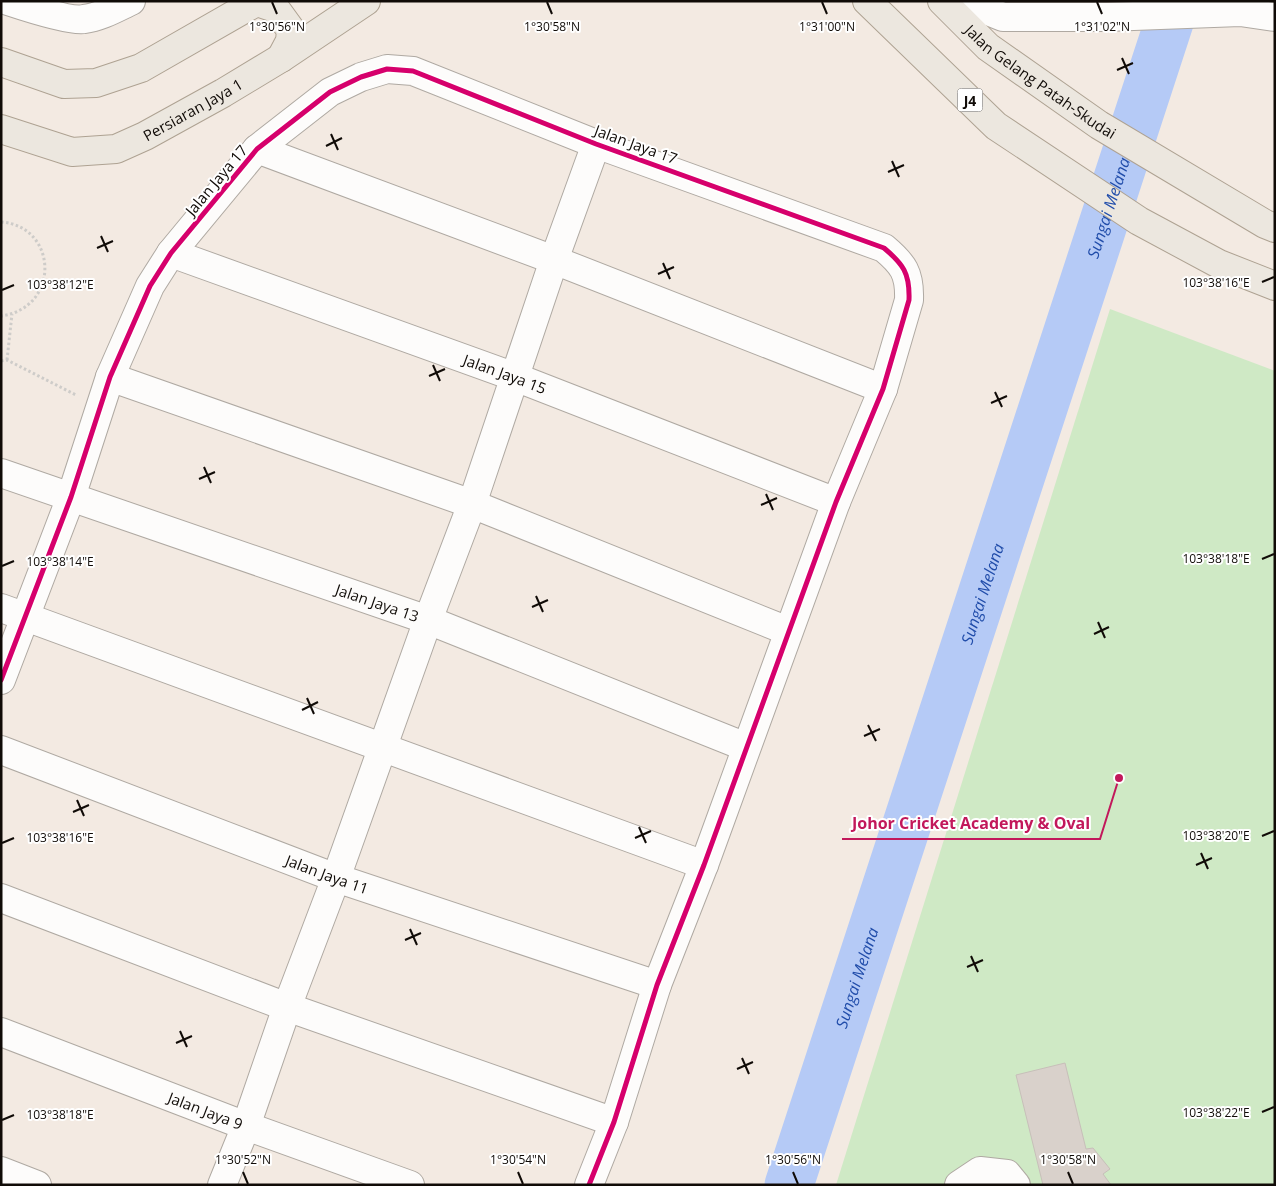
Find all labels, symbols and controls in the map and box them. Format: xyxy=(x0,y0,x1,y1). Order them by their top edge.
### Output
text: 1°30'56"N xyxy=(249,18,305,35)
text: 1°30'58"N xyxy=(524,18,580,35)
text: 1°31'00"N xyxy=(799,18,855,35)
text: 1°31'02"N xyxy=(1074,18,1130,35)
street label: Jalan Gelang Patah-Skudai xyxy=(960,19,1120,143)
street label: Persiaran Jaya 1 xyxy=(139,74,246,145)
road number: J4 xyxy=(958,88,982,112)
street label: Jalan Jaya 17 xyxy=(590,119,680,168)
street label: Jalan Jaya 17 xyxy=(179,140,252,221)
water label: Sungai Melana xyxy=(1082,155,1135,261)
text: 103°38'16"E xyxy=(1182,274,1250,291)
text: 103°38'12"E xyxy=(26,276,94,293)
street label: Jalan Jaya 15 xyxy=(459,349,549,398)
water label: Sungai Melana xyxy=(956,541,1009,647)
text: 103°38'18"E xyxy=(1182,550,1250,567)
text: 103°38'14"E xyxy=(26,553,94,570)
street label: Jalan Jaya 13 xyxy=(331,578,422,626)
callout: Johor Cricket Academy & Oval xyxy=(842,808,1100,839)
text: Johor Cricket Academy & Oval xyxy=(850,812,1090,834)
text: 103°38'20"E xyxy=(1182,827,1250,844)
text: 103°38'16"E xyxy=(26,829,94,846)
street label: Jalan Jaya 11 xyxy=(281,849,371,898)
water label: Sungai Melana xyxy=(830,925,883,1031)
street label: Jalan Jaya 9 xyxy=(163,1086,246,1134)
text: 103°38'22"E xyxy=(1182,1104,1250,1121)
text: 103°38'18"E xyxy=(26,1106,94,1123)
text: 1°30'52"N xyxy=(215,1151,271,1168)
text: 1°30'54"N xyxy=(490,1151,546,1168)
text: 1°30'56"N xyxy=(765,1151,821,1168)
text: 1°30'58"N xyxy=(1040,1151,1096,1168)

